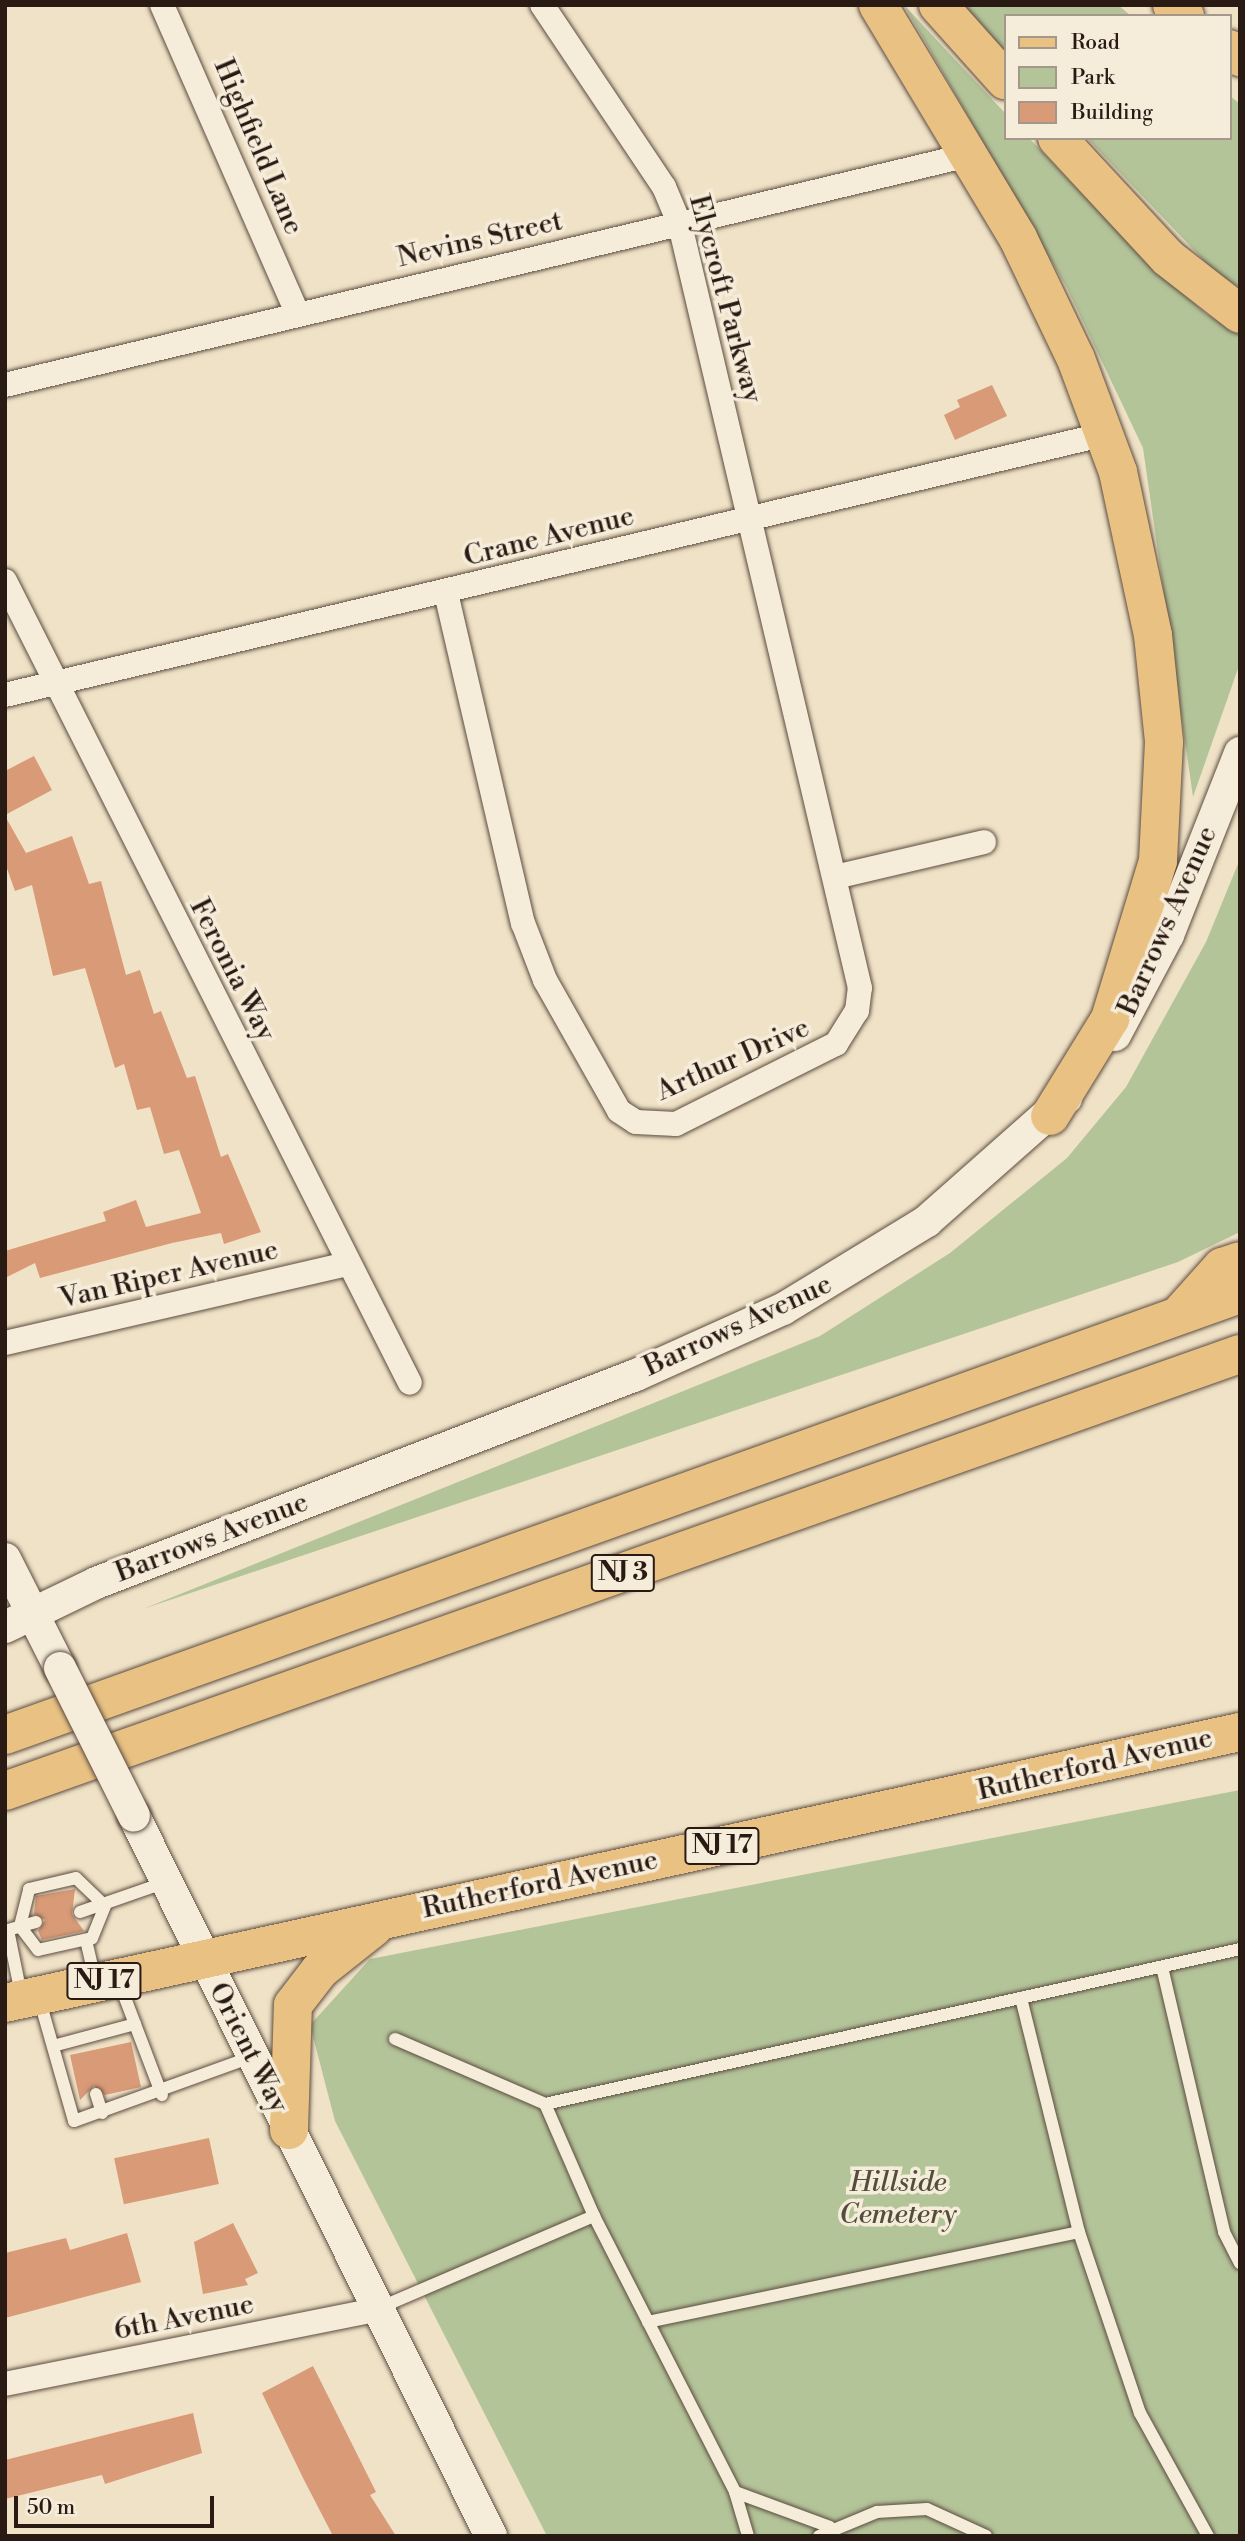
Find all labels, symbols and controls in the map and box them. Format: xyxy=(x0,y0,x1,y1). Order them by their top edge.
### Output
legend xyxy=(1004,14,1231,140)
text: Road xyxy=(1071,30,1120,56)
street label: Highfield Lane xyxy=(206,54,310,240)
text: Park xyxy=(1071,65,1115,91)
text: Building xyxy=(1071,100,1153,126)
street label: Elycroft Parkway xyxy=(681,191,769,407)
street label: Nevins Street xyxy=(394,205,566,275)
street label: Crane Avenue xyxy=(460,500,638,574)
street label: Barrows Avenue xyxy=(1111,821,1225,1021)
street label: Feronia Way xyxy=(182,893,282,1047)
street label: Arthur Drive xyxy=(651,1011,815,1109)
street label: Van Riper Avenue xyxy=(56,1234,282,1316)
street label: Barrows Avenue xyxy=(639,1268,837,1384)
street label: Barrows Avenue xyxy=(111,1486,313,1590)
road number: NJ 3 xyxy=(590,1550,656,1596)
street label: Rutherford Avenue xyxy=(974,1722,1216,1808)
road number: NJ 17 xyxy=(684,1824,760,1868)
street label: Rutherford Avenue xyxy=(419,1844,661,1926)
road number: NJ 17 xyxy=(66,1958,142,2004)
street label: Orient Way xyxy=(201,1977,295,2119)
park label: Hillside Cemetery xyxy=(839,2166,957,2232)
street label: 6th Avenue xyxy=(111,2288,257,2348)
scale bar xyxy=(18,2482,217,2526)
text: 50 m xyxy=(27,2495,75,2521)

